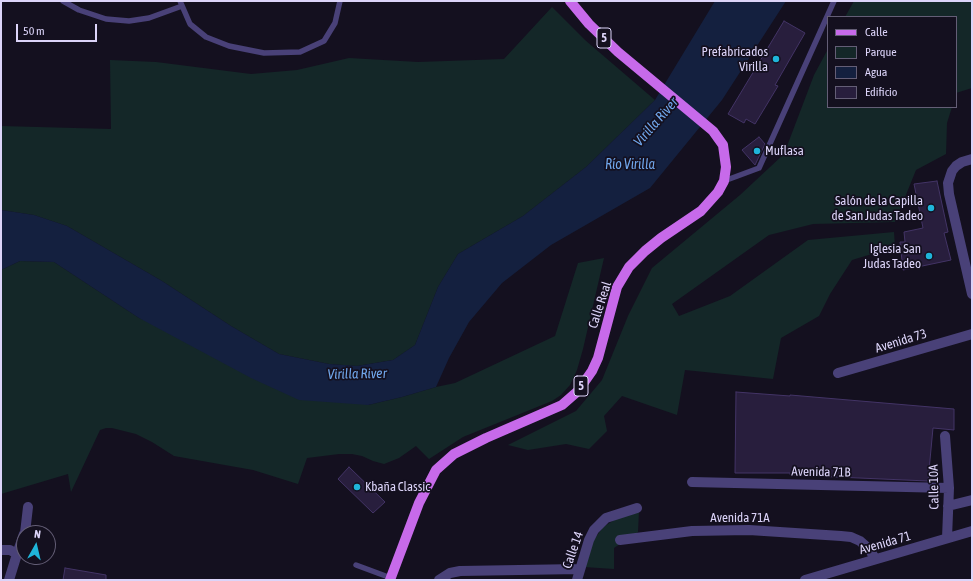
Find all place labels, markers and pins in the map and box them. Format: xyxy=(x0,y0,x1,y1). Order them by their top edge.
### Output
place label: Prefabricados Virilla xyxy=(702,44,768,75)
marker: Prefabricados Virilla xyxy=(771,54,781,64)
place label: Muflasa xyxy=(765,143,804,159)
marker: Muflasa xyxy=(752,146,762,156)
place label: Salón de la Capilla de San Judas Tadeo xyxy=(832,193,923,224)
marker: Salón de la Capilla de San Judas Tadeo xyxy=(926,203,936,213)
place label: Iglesia San Judas Tadeo xyxy=(863,241,921,272)
marker: Iglesia San Judas Tadeo xyxy=(924,251,934,261)
place label: Kbaña Classic xyxy=(365,479,430,495)
marker: Kbaña Classic xyxy=(352,482,362,492)

